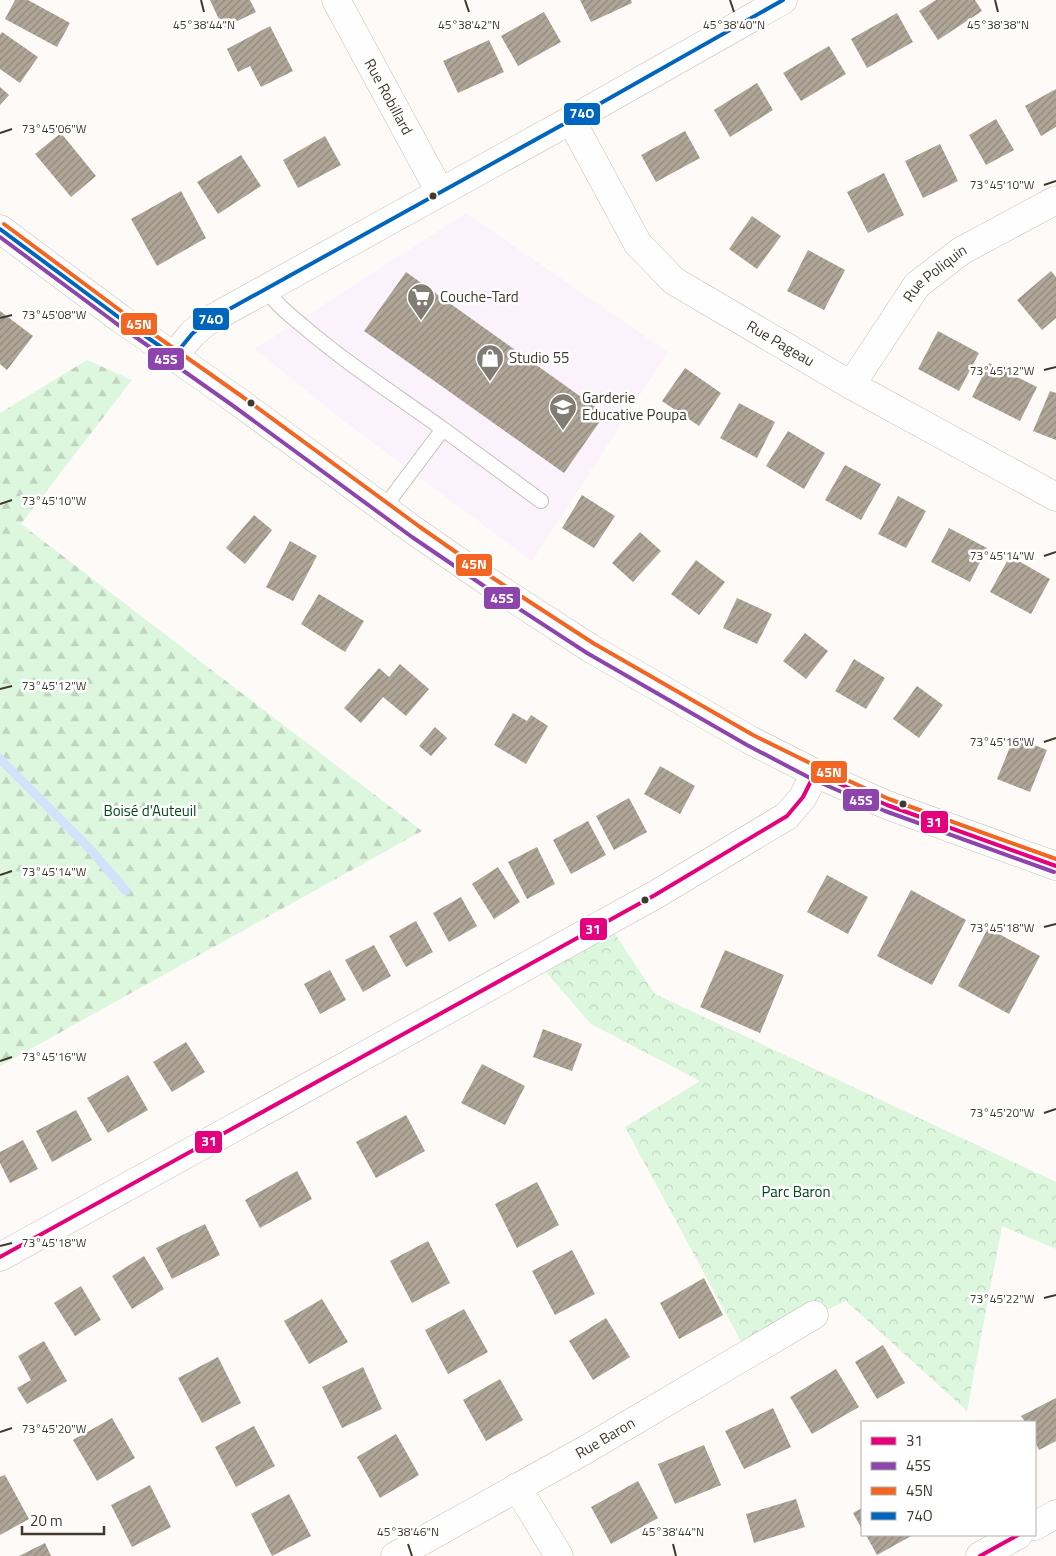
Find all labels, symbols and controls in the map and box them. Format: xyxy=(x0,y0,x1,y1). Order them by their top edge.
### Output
text: 45°38'44"N xyxy=(173,15,235,34)
text: 45°38'42"N xyxy=(438,15,500,34)
text: 45°38'40"N xyxy=(703,15,765,34)
text: 45°38'38"N xyxy=(967,15,1029,34)
street label: Rue Robillard xyxy=(359,54,419,139)
line badge: 74O xyxy=(563,102,601,126)
text: 74O xyxy=(570,102,594,123)
text: 73°45'06"W xyxy=(22,119,87,138)
text: 73°45'10"W xyxy=(970,175,1035,194)
unlabelled marker xyxy=(428,191,438,201)
street label: Rue Poliquin xyxy=(897,238,971,306)
supermarket icon: Couche-Tard xyxy=(406,282,436,321)
place label: Couche-Tard xyxy=(440,285,519,308)
text: 73°45'08"W xyxy=(22,305,87,324)
line badge: 74O xyxy=(192,307,230,331)
text: 74O xyxy=(199,308,223,329)
line badge: 45N xyxy=(120,312,158,336)
text: 45N xyxy=(126,313,152,334)
street label: Rue Pageau xyxy=(742,314,819,372)
shop icon: Studio 55 xyxy=(475,343,505,382)
place label: Studio 55 xyxy=(509,346,569,369)
line badge: 45S xyxy=(147,347,185,371)
text: 45S xyxy=(154,348,178,369)
text: 73°45'12"W xyxy=(970,361,1035,380)
place label: Garderie Educative Poupa xyxy=(582,386,687,426)
school or university icon: Garderie Educative Poupa xyxy=(548,392,578,431)
unlabelled marker xyxy=(246,398,256,408)
text: 73°45'10"W xyxy=(22,491,87,510)
text: 73°45'14"W xyxy=(970,546,1035,565)
line badge: 45N xyxy=(455,553,493,577)
text: 45N xyxy=(461,553,487,574)
line badge: 45S xyxy=(483,586,521,610)
text: 45S xyxy=(490,587,514,608)
text: 73°45'12"W xyxy=(22,676,87,695)
text: 73°45'16"W xyxy=(970,732,1035,751)
line badge: 45N xyxy=(810,760,848,784)
text: 45N xyxy=(816,761,842,782)
line badge: 45S xyxy=(842,788,880,812)
text: 45S xyxy=(849,789,873,810)
park label: Boisé d'Auteuil xyxy=(103,799,197,822)
unlabelled marker xyxy=(898,799,908,809)
line badge: 31 xyxy=(920,810,949,834)
text: 31 xyxy=(926,811,942,832)
text: 73°45'14"W xyxy=(22,862,87,881)
unlabelled marker xyxy=(640,895,650,905)
line badge: 31 xyxy=(579,917,608,941)
text: 31 xyxy=(585,918,601,939)
text: 73°45'18"W xyxy=(970,918,1035,937)
text: 73°45'16"W xyxy=(22,1047,87,1066)
text: 73°45'20"W xyxy=(970,1103,1035,1122)
line badge: 31 xyxy=(194,1130,223,1154)
text: 31 xyxy=(201,1130,217,1151)
park label: Parc Baron xyxy=(762,1180,831,1203)
text: 73°45'18"W xyxy=(22,1233,87,1252)
text: 73°45'22"W xyxy=(970,1289,1035,1308)
street label: Rue Baron xyxy=(571,1411,639,1464)
text: 73°45'20"W xyxy=(22,1419,87,1438)
legend xyxy=(861,1421,1036,1536)
text: 31 xyxy=(906,1429,923,1452)
text: 45S xyxy=(906,1454,931,1477)
text: 45N xyxy=(906,1479,933,1502)
scale bar xyxy=(22,1504,105,1536)
text: 74O xyxy=(906,1504,933,1527)
text: 20 m xyxy=(30,1509,63,1532)
text: 45°38'46"N xyxy=(377,1522,439,1541)
text: 45°38'44"N xyxy=(642,1522,704,1541)

